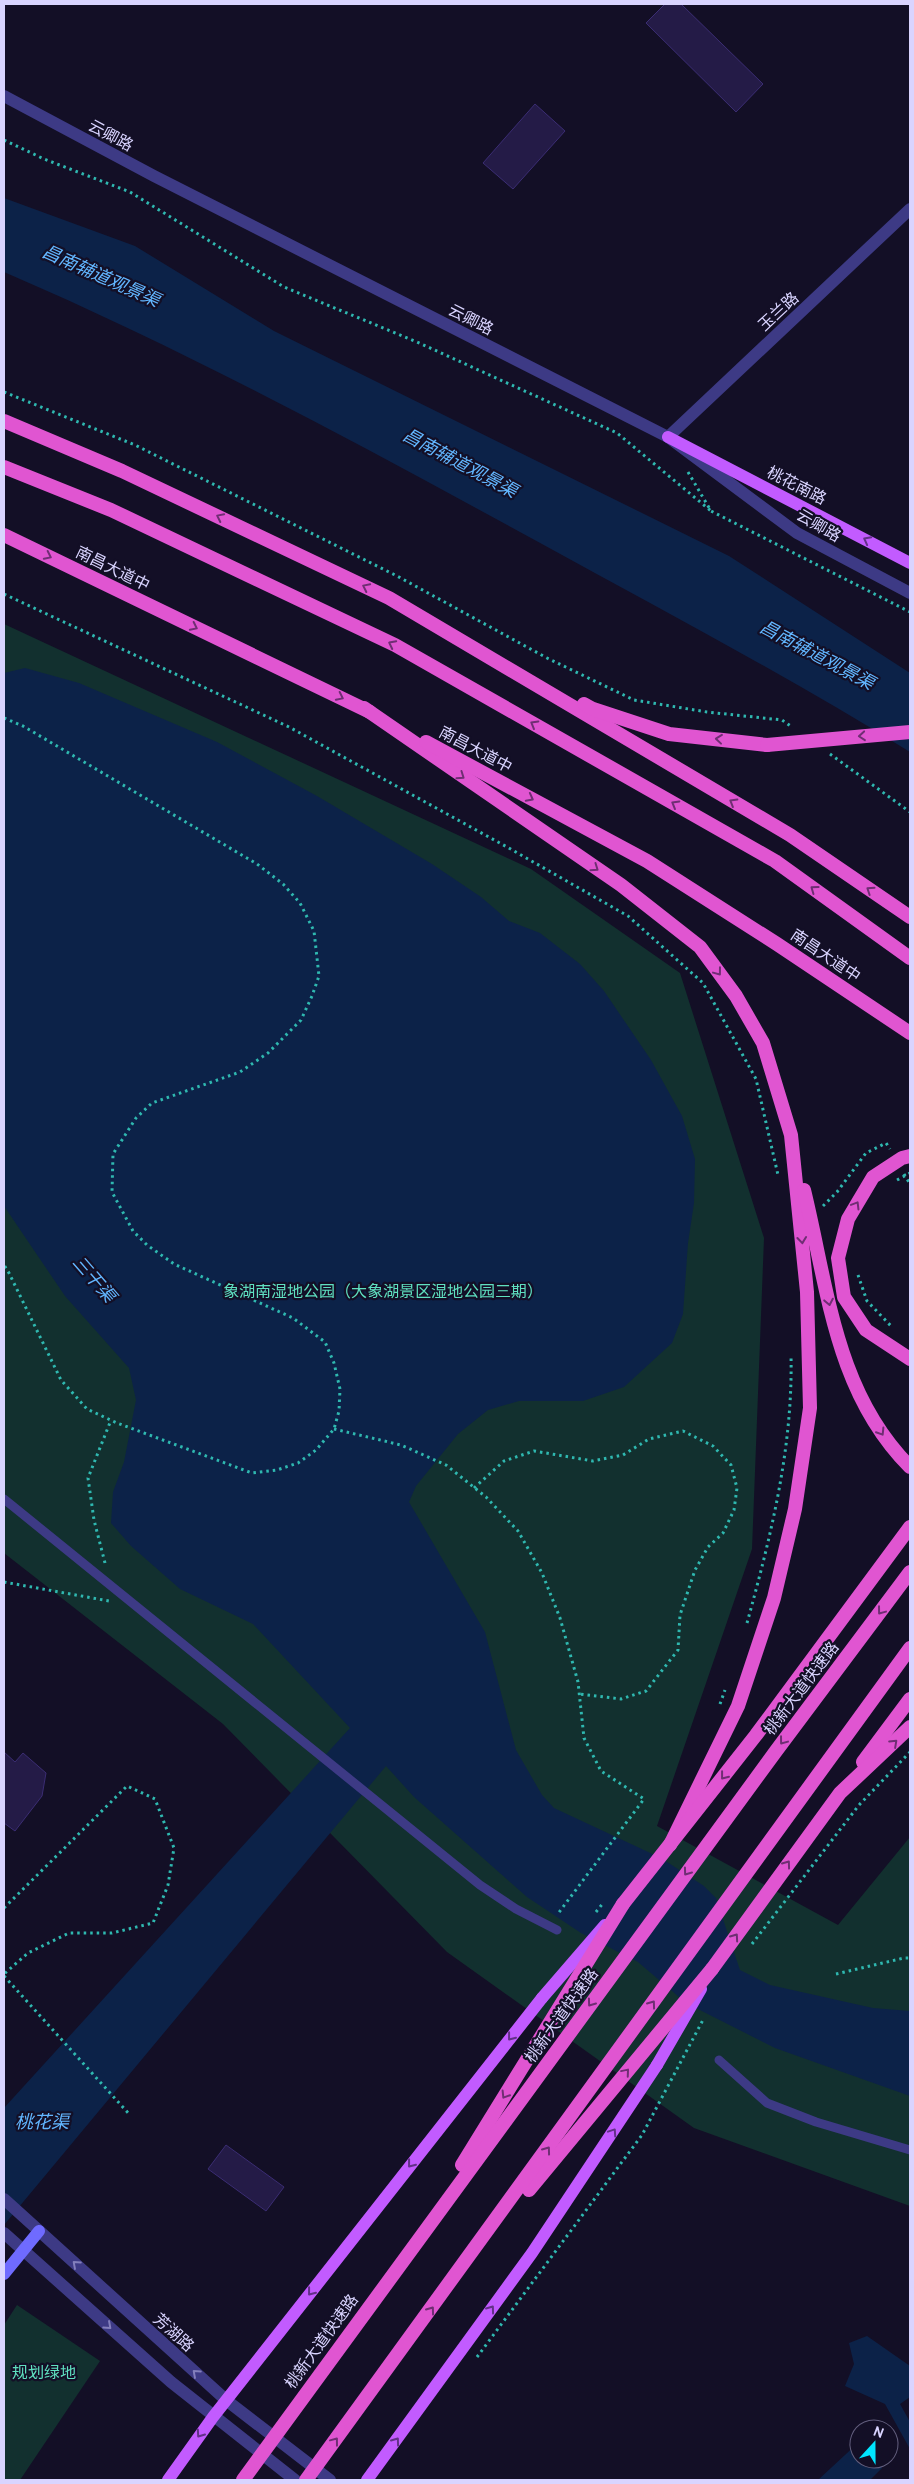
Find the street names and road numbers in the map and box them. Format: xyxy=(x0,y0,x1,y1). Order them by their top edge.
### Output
street label: 云卿路 xyxy=(84,117,136,157)
street label: 玉兰路 xyxy=(755,289,804,336)
street label: 云卿路 xyxy=(444,301,496,341)
street label: 桃花南路 xyxy=(763,463,829,510)
street label: 云卿路 xyxy=(792,506,844,547)
street label: 南昌大道中 xyxy=(72,543,152,596)
street label: 南昌大道中 xyxy=(435,723,515,778)
street label: 南昌大道中 xyxy=(786,926,864,987)
street label: 桃新大道快速路 xyxy=(761,1638,844,1740)
street label: 桃新大道快速路 xyxy=(522,1965,604,2067)
street label: 桃新大道快速路 xyxy=(282,2291,364,2393)
street label: 芳湖路 xyxy=(148,2310,197,2357)

